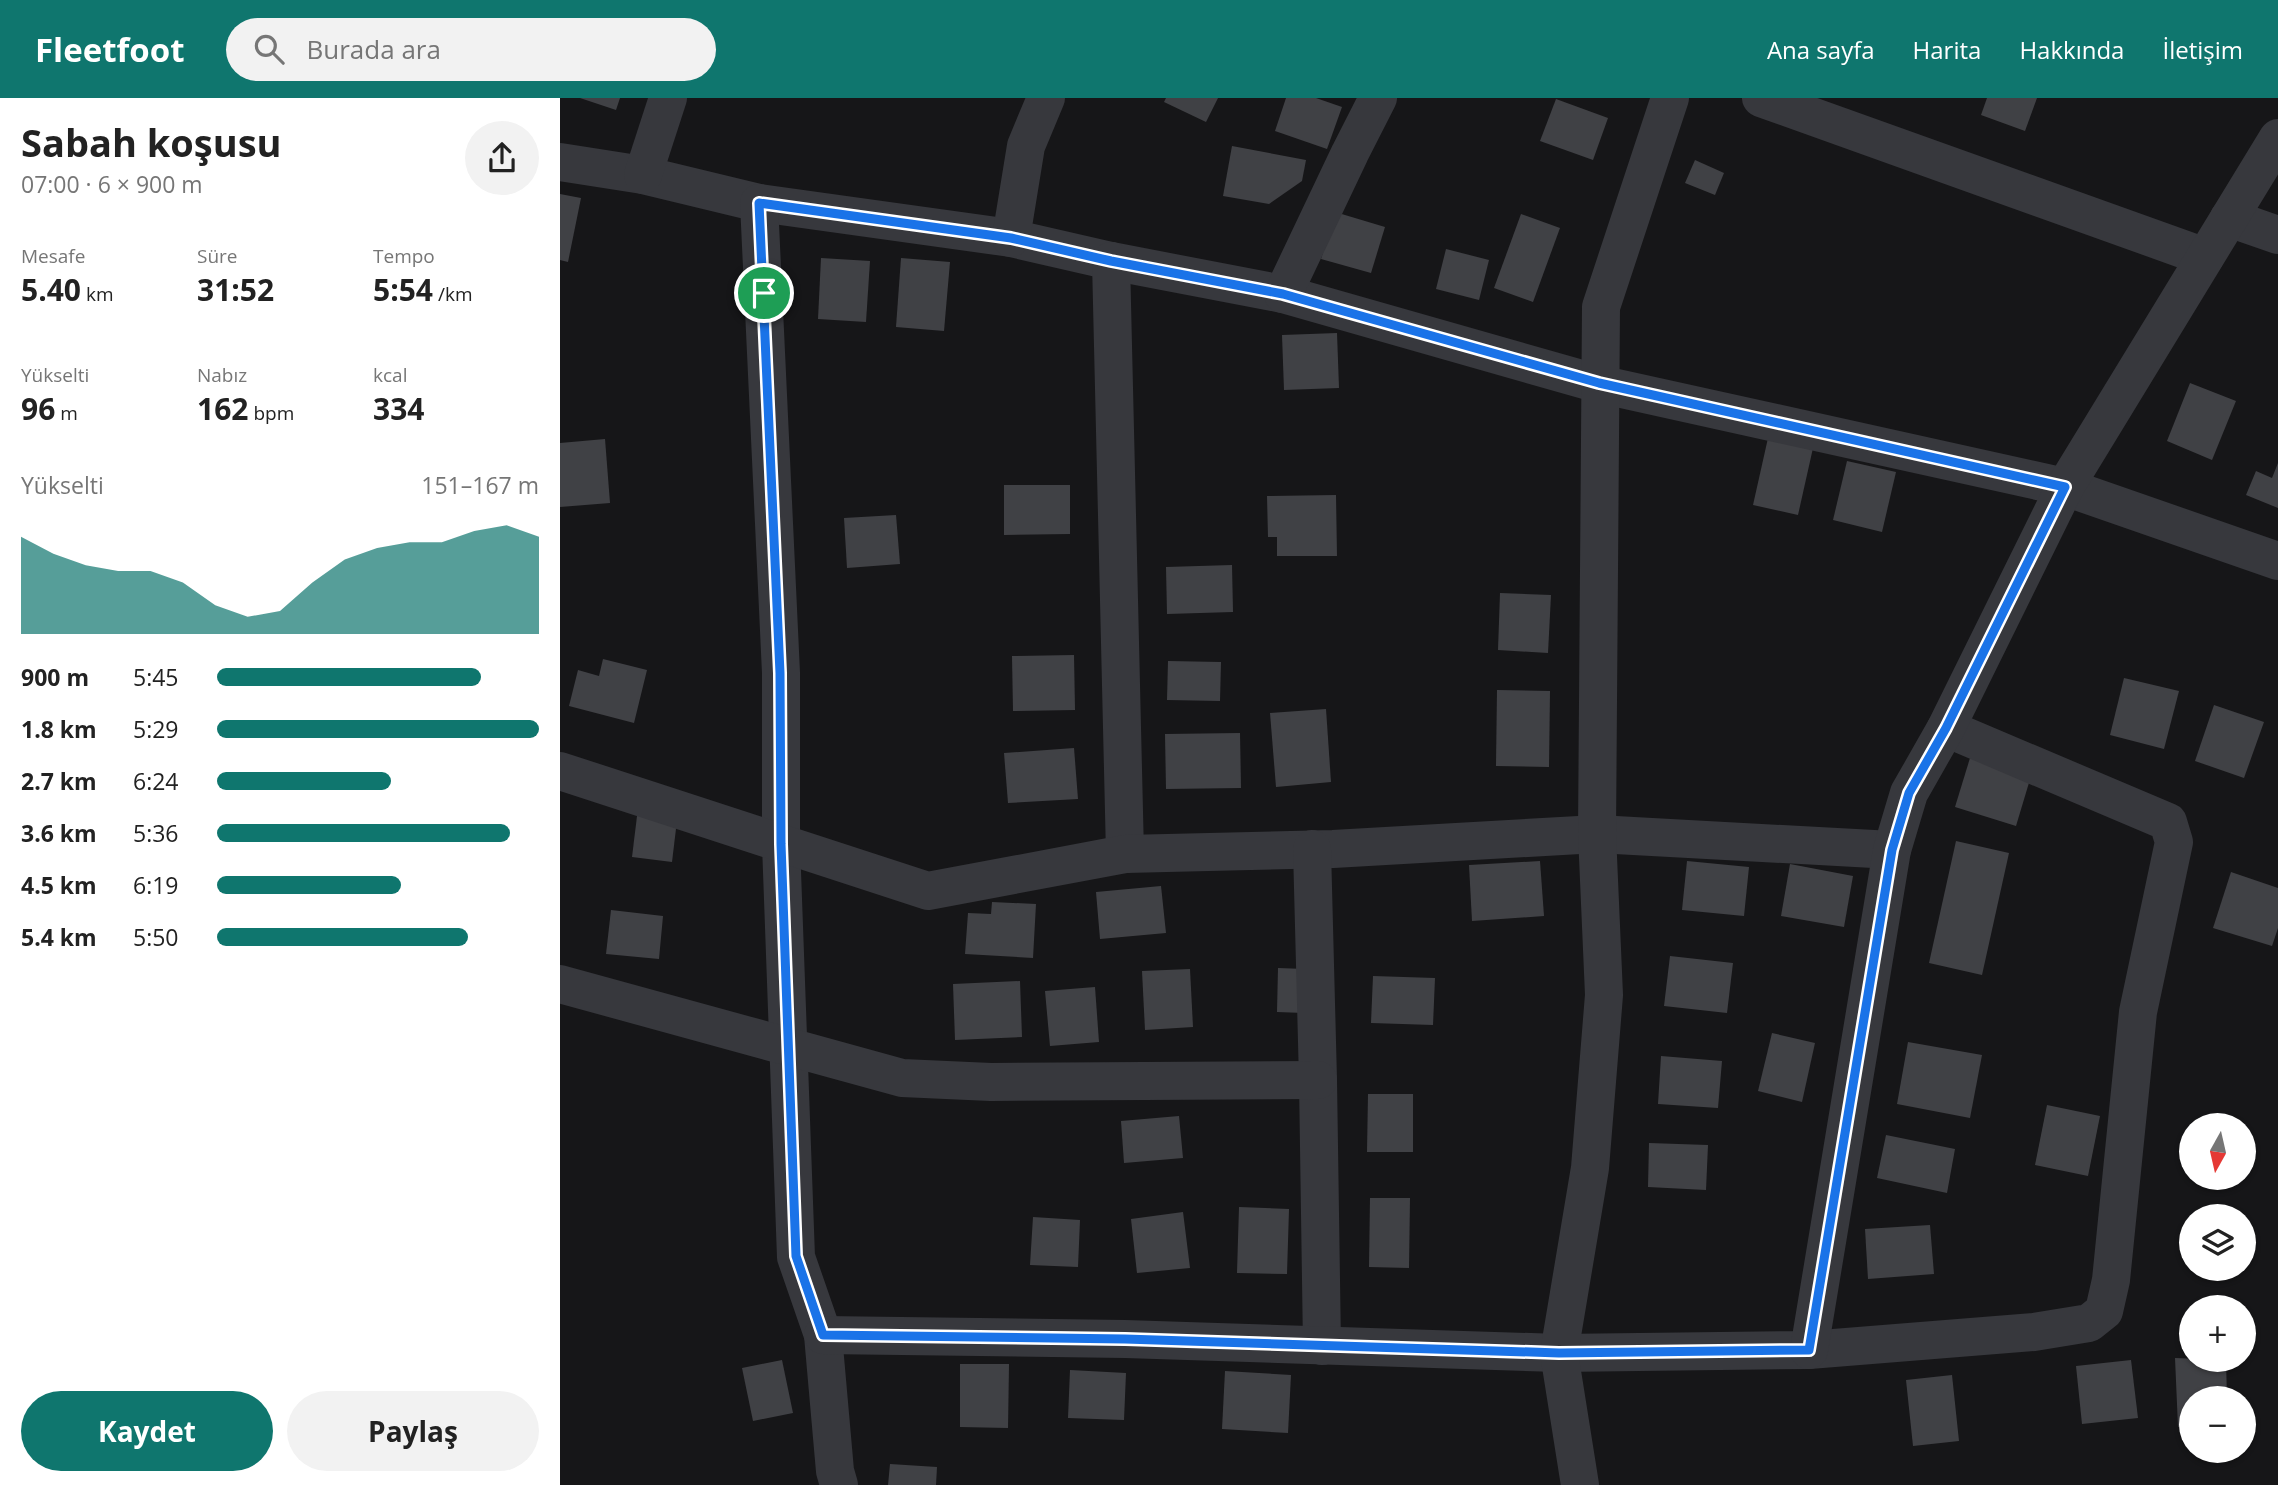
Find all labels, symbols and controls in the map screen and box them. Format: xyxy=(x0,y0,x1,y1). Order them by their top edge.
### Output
search box xyxy=(226,18,716,81)
text: Fleetfoot xyxy=(35,27,184,72)
icon: search xyxy=(250,30,288,68)
text: Burada ara xyxy=(306,31,441,67)
text: Ana sayfa xyxy=(1767,33,1875,66)
text: Harita xyxy=(1913,33,1981,66)
text: Hakkında xyxy=(2019,33,2124,66)
text: İletişim xyxy=(2162,33,2243,66)
text: Sabah koşusu xyxy=(21,116,282,168)
button: share xyxy=(465,121,539,195)
text: 07:00 · 6 × 900 m xyxy=(21,168,203,200)
text: Mesafe xyxy=(21,243,85,269)
text: Süre xyxy=(197,243,238,269)
text: Tempo xyxy=(373,243,435,269)
pin xyxy=(734,263,794,323)
text: 5.40 xyxy=(21,269,81,310)
text: 31:52 xyxy=(197,269,274,310)
text: 5:54 xyxy=(373,269,433,310)
icon: arrive xyxy=(745,274,783,312)
text: km xyxy=(81,281,114,307)
text: /km xyxy=(433,281,473,307)
text: Yükselti xyxy=(21,362,89,388)
text: Nabız xyxy=(197,362,247,388)
text: kcal xyxy=(373,362,407,388)
text: 96 xyxy=(21,388,55,429)
text: 162 xyxy=(197,388,248,429)
text: 334 xyxy=(373,388,424,429)
text: m xyxy=(55,400,78,426)
text: bpm xyxy=(248,400,294,426)
text: Yükselti xyxy=(21,469,104,501)
text: 151–167 m xyxy=(421,469,539,501)
text: 900 m xyxy=(21,661,89,693)
text: 5:45 xyxy=(133,661,179,693)
text: 1.8 km xyxy=(21,713,97,745)
text: 5:29 xyxy=(133,713,179,745)
text: 2.7 km xyxy=(21,765,97,797)
text: 6:24 xyxy=(133,765,179,797)
text: 3.6 km xyxy=(21,817,97,849)
text: 5:36 xyxy=(133,817,179,849)
text: 4.5 km xyxy=(21,869,97,901)
text: 6:19 xyxy=(133,869,179,901)
text: 5.4 km xyxy=(21,921,97,953)
text: 5:50 xyxy=(133,921,179,953)
north arrow xyxy=(2179,1113,2256,1190)
map controls xyxy=(2179,1113,2256,1463)
button: layers xyxy=(2179,1204,2256,1281)
button: + xyxy=(2179,1295,2256,1372)
button: − xyxy=(2179,1386,2256,1463)
button: Kaydet xyxy=(21,1391,273,1471)
button: Paylaş xyxy=(287,1391,539,1471)

